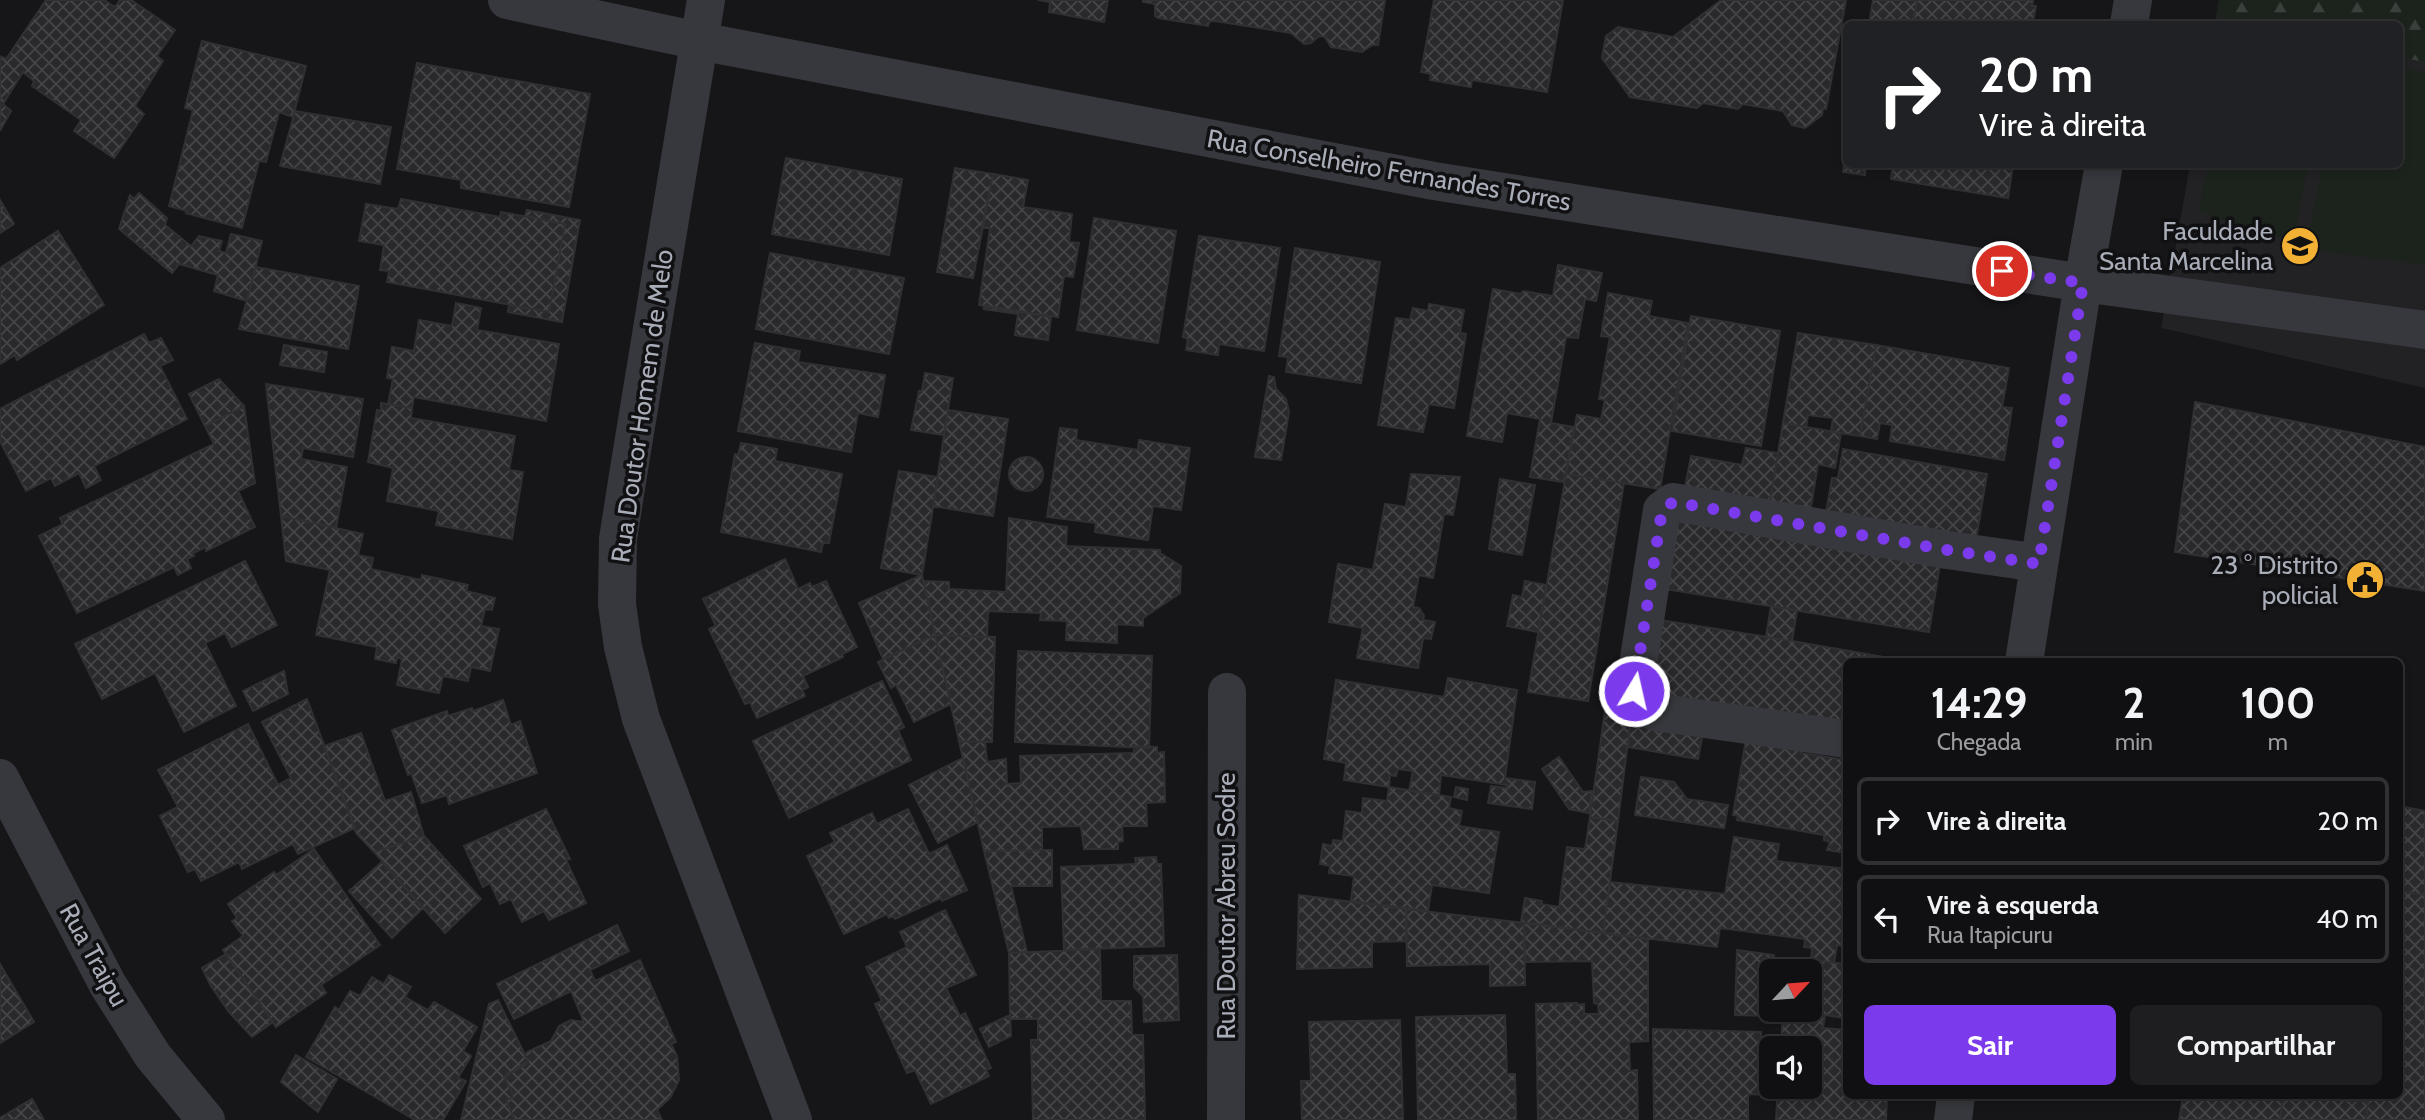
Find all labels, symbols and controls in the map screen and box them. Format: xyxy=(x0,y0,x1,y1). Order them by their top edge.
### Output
text: 20 m xyxy=(1979,45,2093,104)
icon: right xyxy=(1864,49,1955,140)
text: Vire à direita xyxy=(1979,105,2146,144)
street label: Rua Conselheiro Fernandes Torres xyxy=(1204,122,1574,218)
place label: Faculdade Santa Marcelina xyxy=(2099,215,2274,277)
school or university icon: Faculdade Santa Marcelina xyxy=(2279,225,2321,267)
pin xyxy=(1972,241,2032,301)
street label: Rua Doutor Homem de Melo xyxy=(604,247,680,565)
icon: arrive xyxy=(1983,252,2021,290)
place label: 23 ° Distrito policial xyxy=(2211,549,2338,611)
public building icon: 23 ° Distrito policial xyxy=(2344,559,2386,601)
position arrow xyxy=(1597,654,1671,728)
text: 14:29 xyxy=(1931,677,2027,729)
text: 2 xyxy=(2123,677,2145,729)
text: 100 xyxy=(2241,677,2315,729)
text: Chegada xyxy=(1937,728,2021,756)
text: min xyxy=(2115,728,2153,756)
text: m xyxy=(2268,728,2288,756)
street label: Rua Doutor Abreu Sodre xyxy=(1210,772,1242,1040)
icon: right xyxy=(1868,802,1906,840)
text: Vire à direita xyxy=(1927,805,2067,837)
text: 20 m xyxy=(2318,805,2378,837)
text: Vire à esquerda xyxy=(1927,889,2099,921)
street label: Rua Traipu xyxy=(53,898,135,1012)
icon: left xyxy=(1868,900,1906,938)
text: 40 m xyxy=(2316,903,2378,935)
text: Rua Itapicuru xyxy=(1927,921,2053,949)
north arrow xyxy=(1759,959,1822,1022)
map controls xyxy=(1759,959,1822,1099)
button: Sair xyxy=(1864,1005,2116,1085)
button: Compartilhar xyxy=(2130,1005,2382,1085)
button: sound xyxy=(1759,1036,1822,1099)

